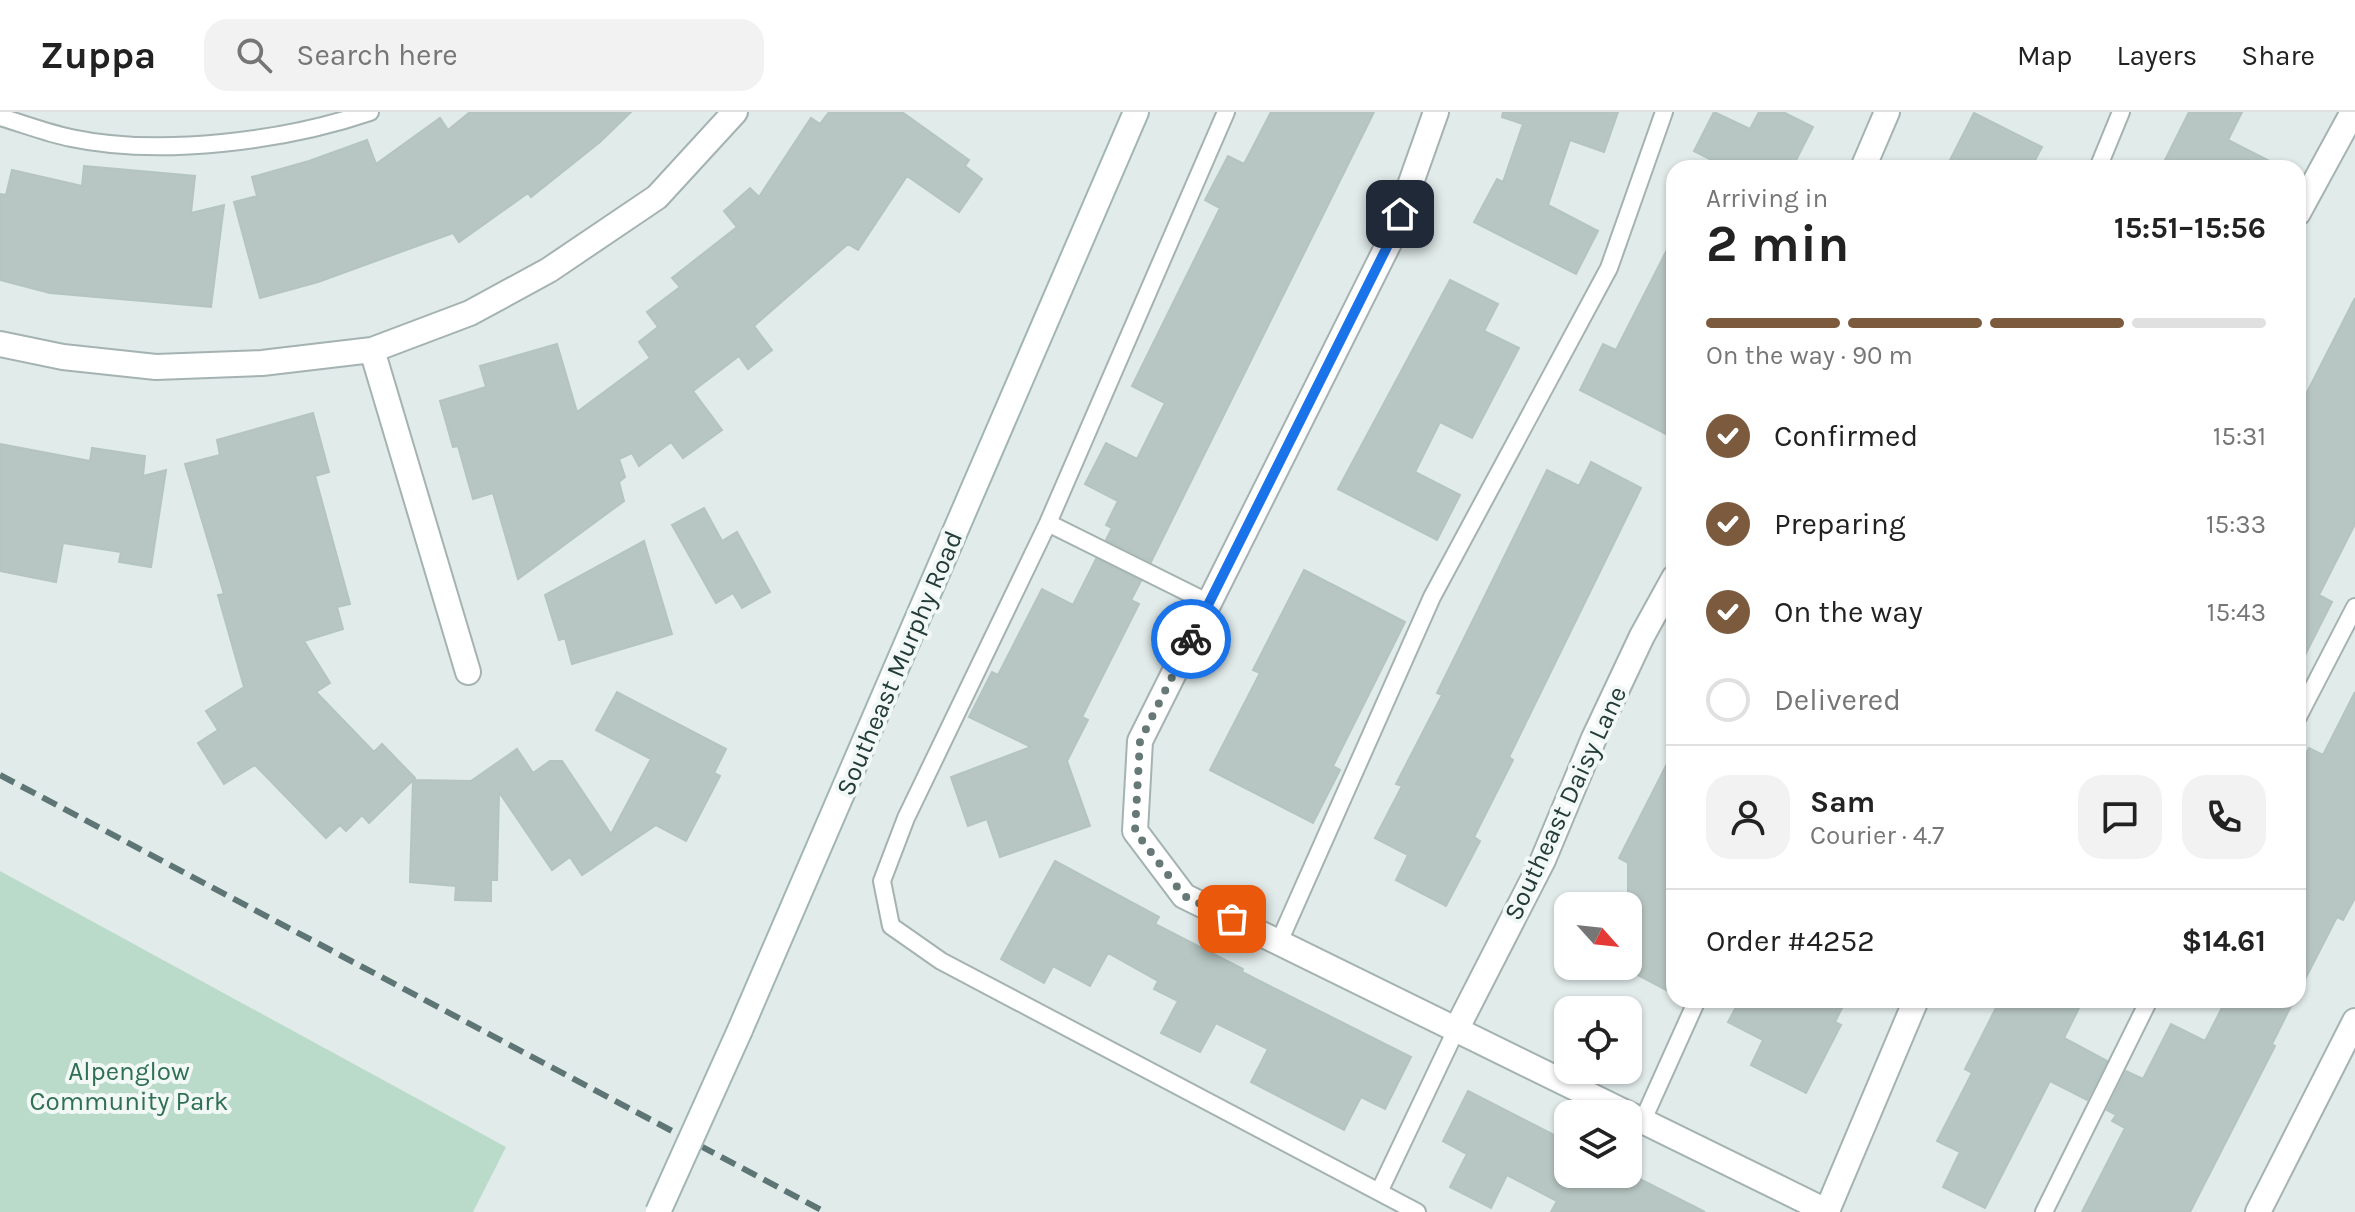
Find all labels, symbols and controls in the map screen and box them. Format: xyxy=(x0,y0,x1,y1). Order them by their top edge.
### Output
search box xyxy=(204,19,764,91)
text: Zuppa xyxy=(40,33,156,78)
icon: search xyxy=(232,33,276,77)
text: Search here xyxy=(296,37,458,73)
text: Map xyxy=(2017,39,2072,72)
text: Layers xyxy=(2116,39,2197,72)
text: Share xyxy=(2241,39,2315,72)
pin xyxy=(1366,180,1434,248)
text: Arriving in xyxy=(1706,183,1828,214)
icon: home xyxy=(1378,192,1422,236)
text: 15:51–15:56 xyxy=(2114,210,2266,246)
text: 2 min xyxy=(1706,213,1849,274)
text: On the way · 90 m xyxy=(1706,340,1913,371)
icon: check xyxy=(1706,414,1750,458)
text: Confirmed xyxy=(1774,418,1918,454)
text: 15:31 xyxy=(2213,421,2266,452)
icon: check xyxy=(1706,502,1750,546)
text: Preparing xyxy=(1774,506,1906,542)
text: 15:33 xyxy=(2206,509,2266,540)
street label: Southeast Murphy Road xyxy=(830,526,969,800)
icon: check xyxy=(1706,590,1750,634)
text: On the way xyxy=(1774,594,1923,630)
text: 15:43 xyxy=(2207,597,2266,628)
courier xyxy=(1151,599,1231,679)
icon: bike xyxy=(1169,617,1213,661)
street label: Southeast Daisy Lane xyxy=(1498,681,1633,925)
text: Delivered xyxy=(1774,682,1901,718)
button: person xyxy=(1706,775,1790,859)
button: chat xyxy=(2078,775,2162,859)
button: phone xyxy=(2182,775,2266,859)
text: Sam xyxy=(1810,784,1875,820)
text: Courier · 4.7 xyxy=(1810,820,1944,851)
pin xyxy=(1198,885,1266,953)
north arrow xyxy=(1554,892,1642,980)
map controls xyxy=(1554,892,1642,1188)
icon: bag xyxy=(1210,897,1254,941)
text: Order #4252 xyxy=(1706,923,1875,959)
text: $14.61 xyxy=(2181,923,2266,959)
button: locate xyxy=(1554,996,1642,1084)
park label: Alpenglow Community Park xyxy=(30,1056,228,1117)
button: layers xyxy=(1554,1100,1642,1188)

